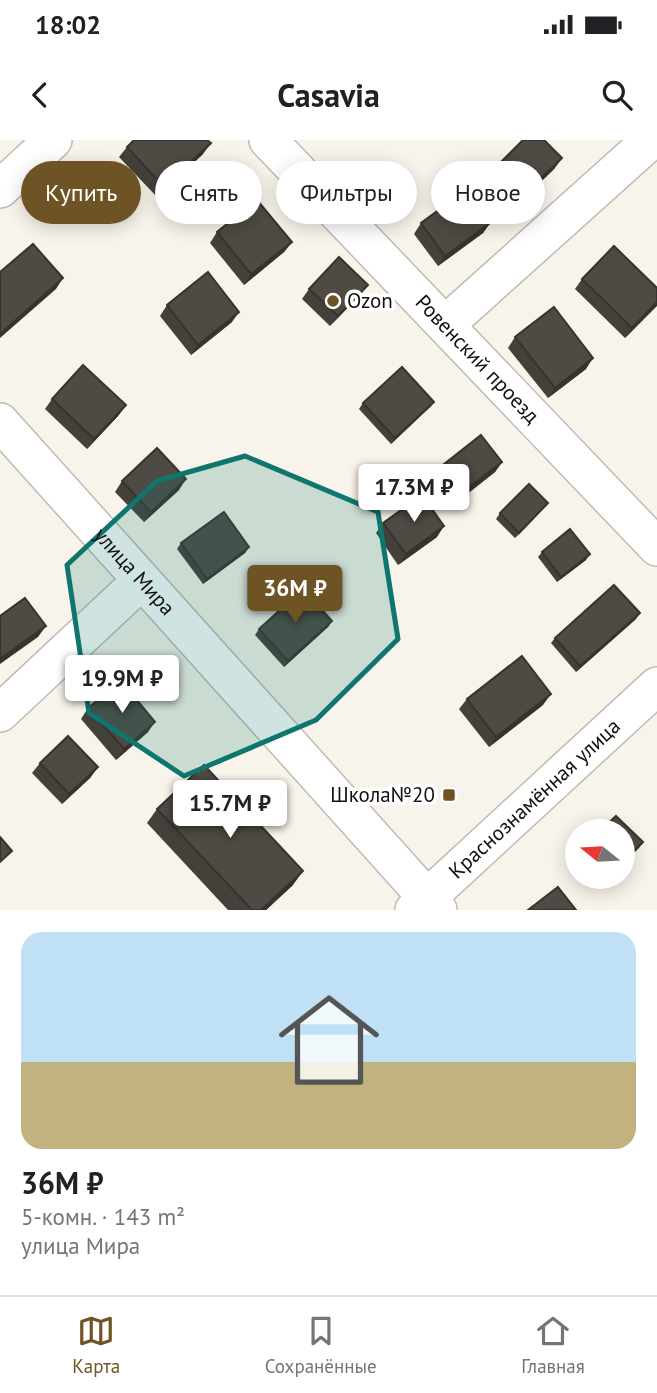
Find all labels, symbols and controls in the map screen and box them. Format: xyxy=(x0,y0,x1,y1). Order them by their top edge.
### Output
text: 18:02 xyxy=(35,8,101,41)
text: Casavia xyxy=(277,74,380,116)
icon: back xyxy=(21,76,59,114)
icon: search xyxy=(598,76,636,114)
chip: Купить xyxy=(21,161,141,224)
chip: Снять xyxy=(155,161,262,224)
chip: Фильтры xyxy=(276,161,417,224)
chip: Новое xyxy=(431,161,545,224)
place label: Ozon xyxy=(347,287,393,314)
street label: Ровенский проезд xyxy=(410,289,546,429)
marker: Ozon xyxy=(325,293,341,309)
pin: 17.3M ₽ xyxy=(349,464,479,524)
text: 17.3M ₽ xyxy=(374,472,454,501)
street label: улица Мира xyxy=(88,522,181,621)
pin: 36M ₽ xyxy=(246,566,344,625)
text: 36M ₽ xyxy=(263,573,327,602)
pin: 19.9M ₽ xyxy=(57,656,187,715)
text: 19.9M ₽ xyxy=(81,663,163,692)
street label: Краснознамённая улица xyxy=(443,713,626,884)
pin: 15.7M ₽ xyxy=(165,780,295,840)
place label: Школа№20 xyxy=(330,781,435,808)
marker: Школа№20 xyxy=(441,787,457,803)
text: 15.7M ₽ xyxy=(189,788,271,817)
north arrow xyxy=(565,819,635,889)
map controls xyxy=(565,819,635,889)
icon: home xyxy=(266,977,392,1103)
text: 36M ₽ xyxy=(21,1163,104,1202)
text: 5-комн. · 143 m² xyxy=(21,1202,185,1231)
text: улица Мира xyxy=(21,1231,140,1260)
tab: Карта xyxy=(72,1312,120,1378)
tab: Сохранённые xyxy=(265,1312,377,1378)
tab: Главная xyxy=(521,1312,585,1378)

